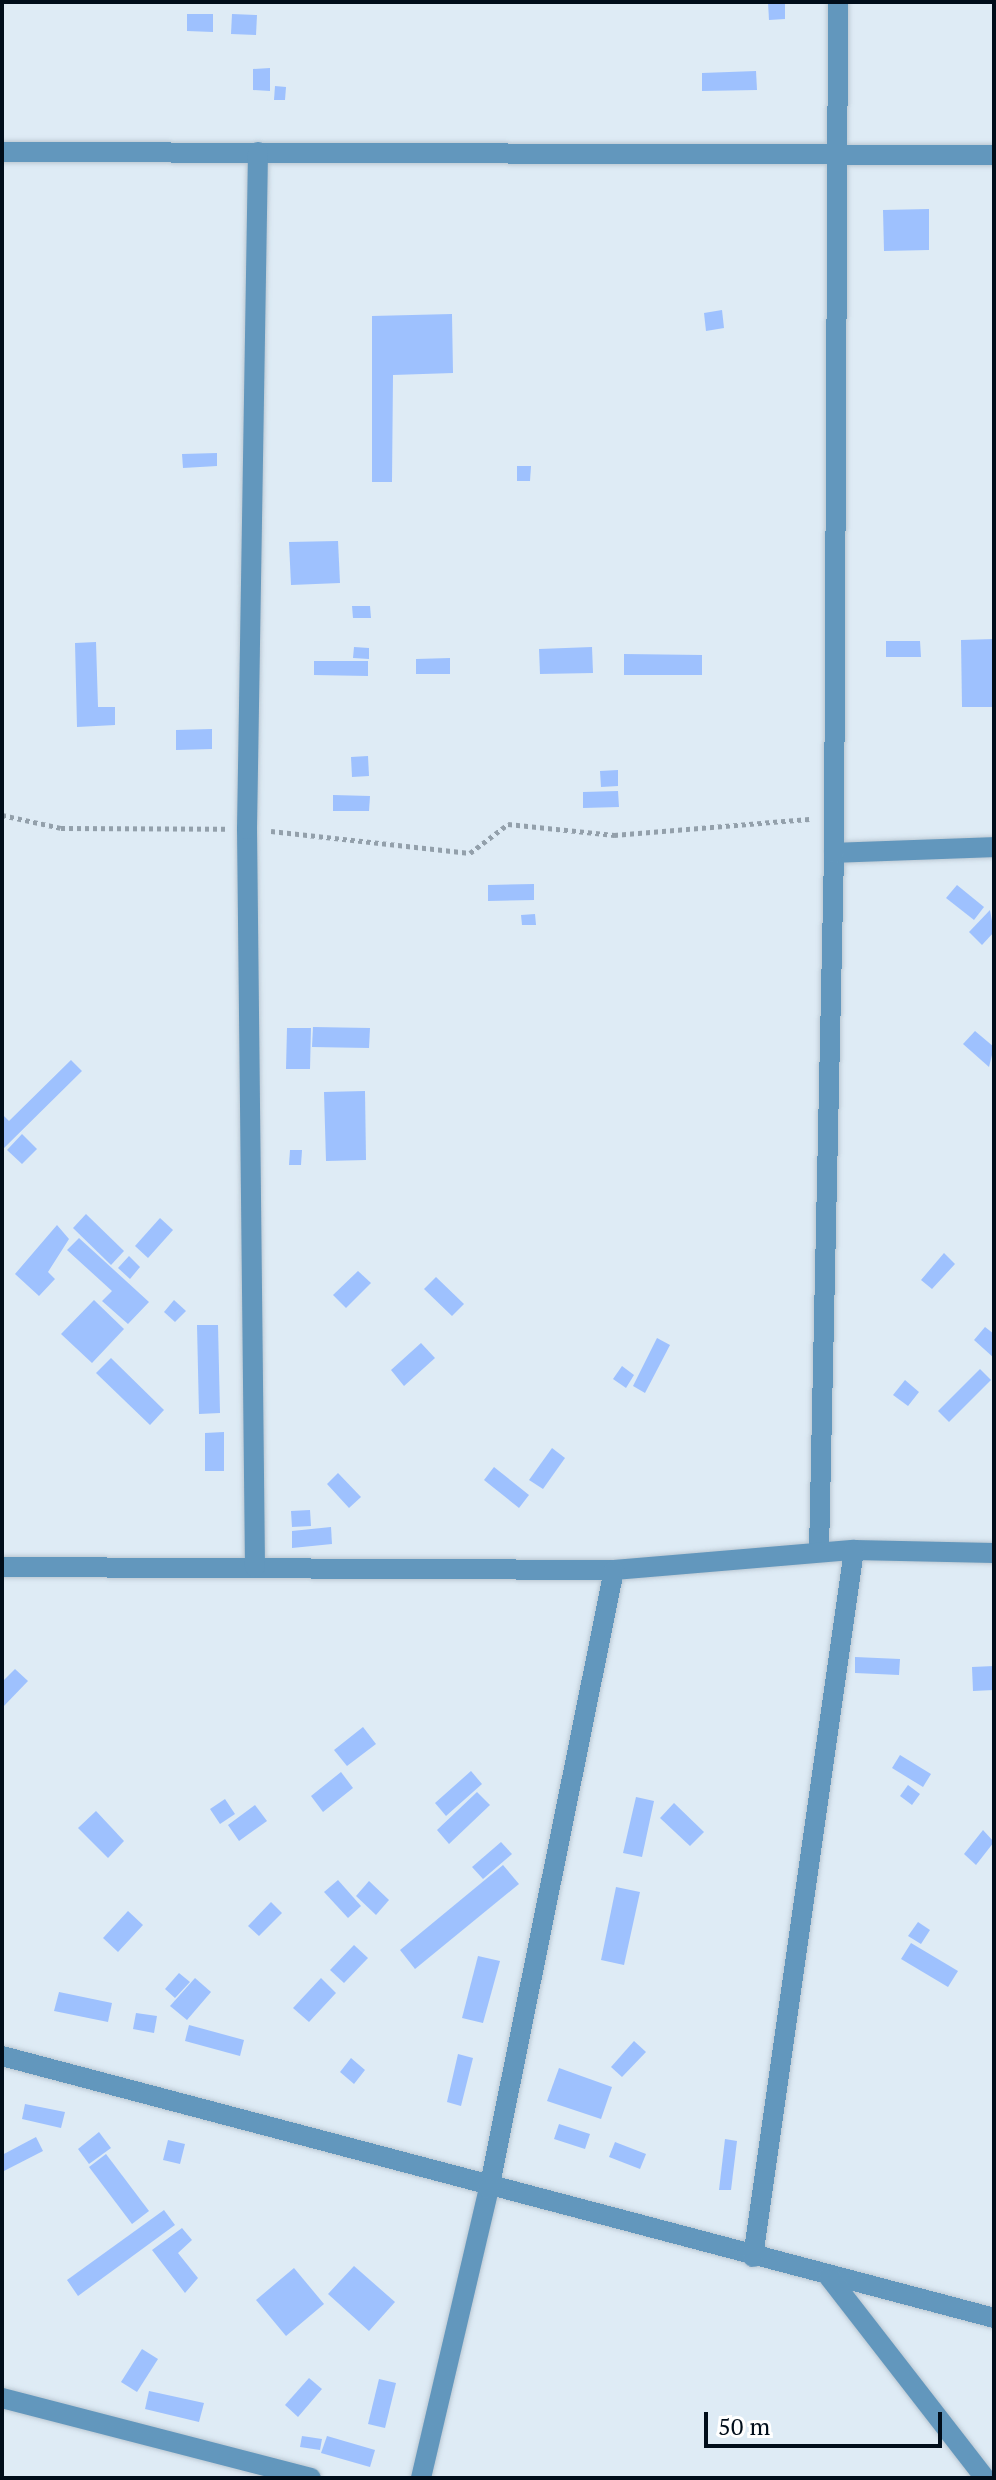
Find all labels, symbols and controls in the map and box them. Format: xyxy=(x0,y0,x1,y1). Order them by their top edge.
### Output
scale bar xyxy=(708,2396,946,2446)
text: 50 m xyxy=(718,2410,770,2442)

